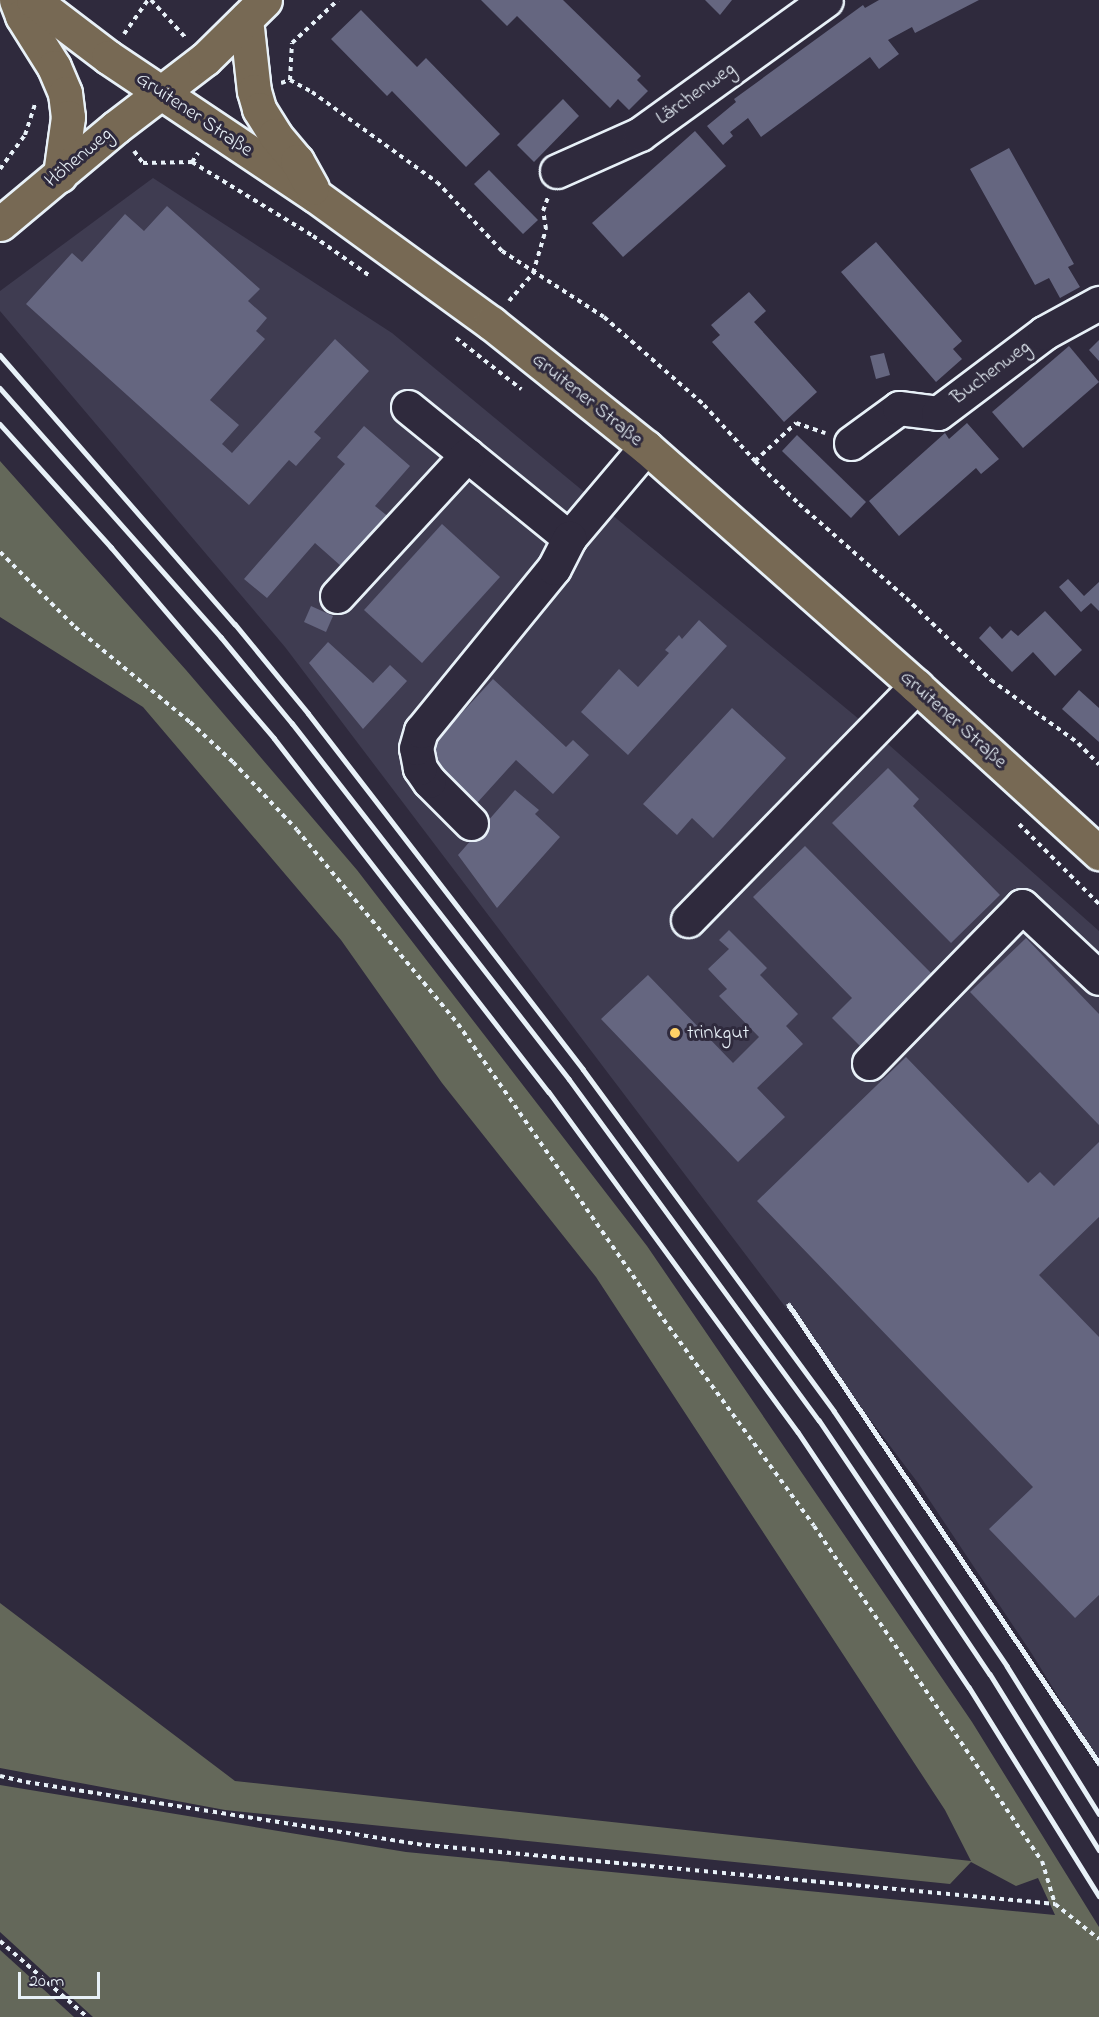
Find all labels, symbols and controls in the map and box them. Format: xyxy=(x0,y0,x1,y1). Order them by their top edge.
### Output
street label: Lärchenweg xyxy=(652,57,740,131)
street label: Gruitener Straße xyxy=(131,67,257,163)
street label: Höhenweg xyxy=(40,123,118,193)
street label: Buchenweg xyxy=(947,335,1035,411)
street label: Gruitener Straße xyxy=(527,348,647,452)
street label: Gruitener Straße xyxy=(895,666,1011,774)
place label: trinkgut xyxy=(687,1021,749,1045)
marker: trinkgut xyxy=(668,1026,682,1040)
scale bar xyxy=(21,1960,104,1998)
text: 20 m xyxy=(29,1969,64,1995)

